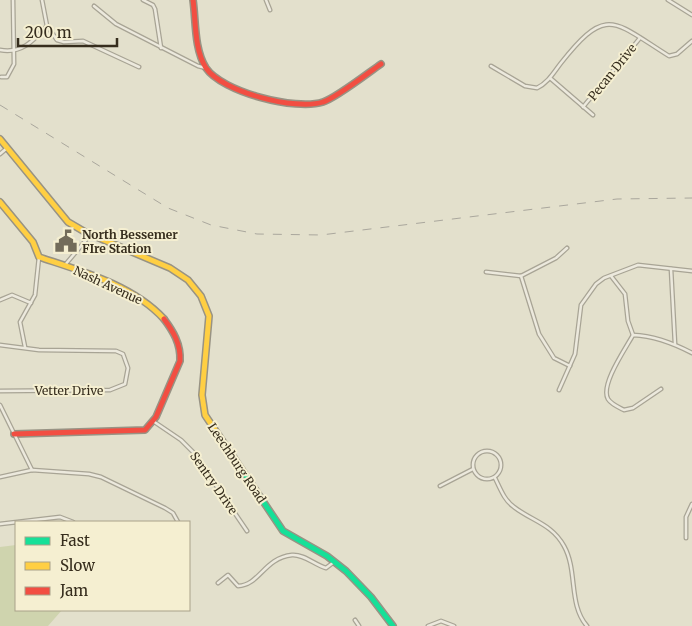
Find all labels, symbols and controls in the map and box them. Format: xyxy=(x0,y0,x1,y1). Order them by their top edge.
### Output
scale bar xyxy=(18,15,116,47)
text: 200 m xyxy=(25,23,72,42)
street label: Pecan Drive xyxy=(585,41,639,103)
place label: North Bessemer FIre Station xyxy=(82,227,178,256)
public building icon: North Bessemer FIre Station xyxy=(53,228,79,254)
street label: Nash Avenue xyxy=(71,263,145,307)
street label: Vetter Drive xyxy=(34,383,103,398)
street label: Leechburg Road xyxy=(205,420,269,506)
street label: Sentry Drive xyxy=(187,449,241,517)
legend xyxy=(15,521,190,611)
text: Fast xyxy=(60,531,90,550)
text: Slow xyxy=(60,556,95,575)
text: Jam xyxy=(59,581,88,600)

